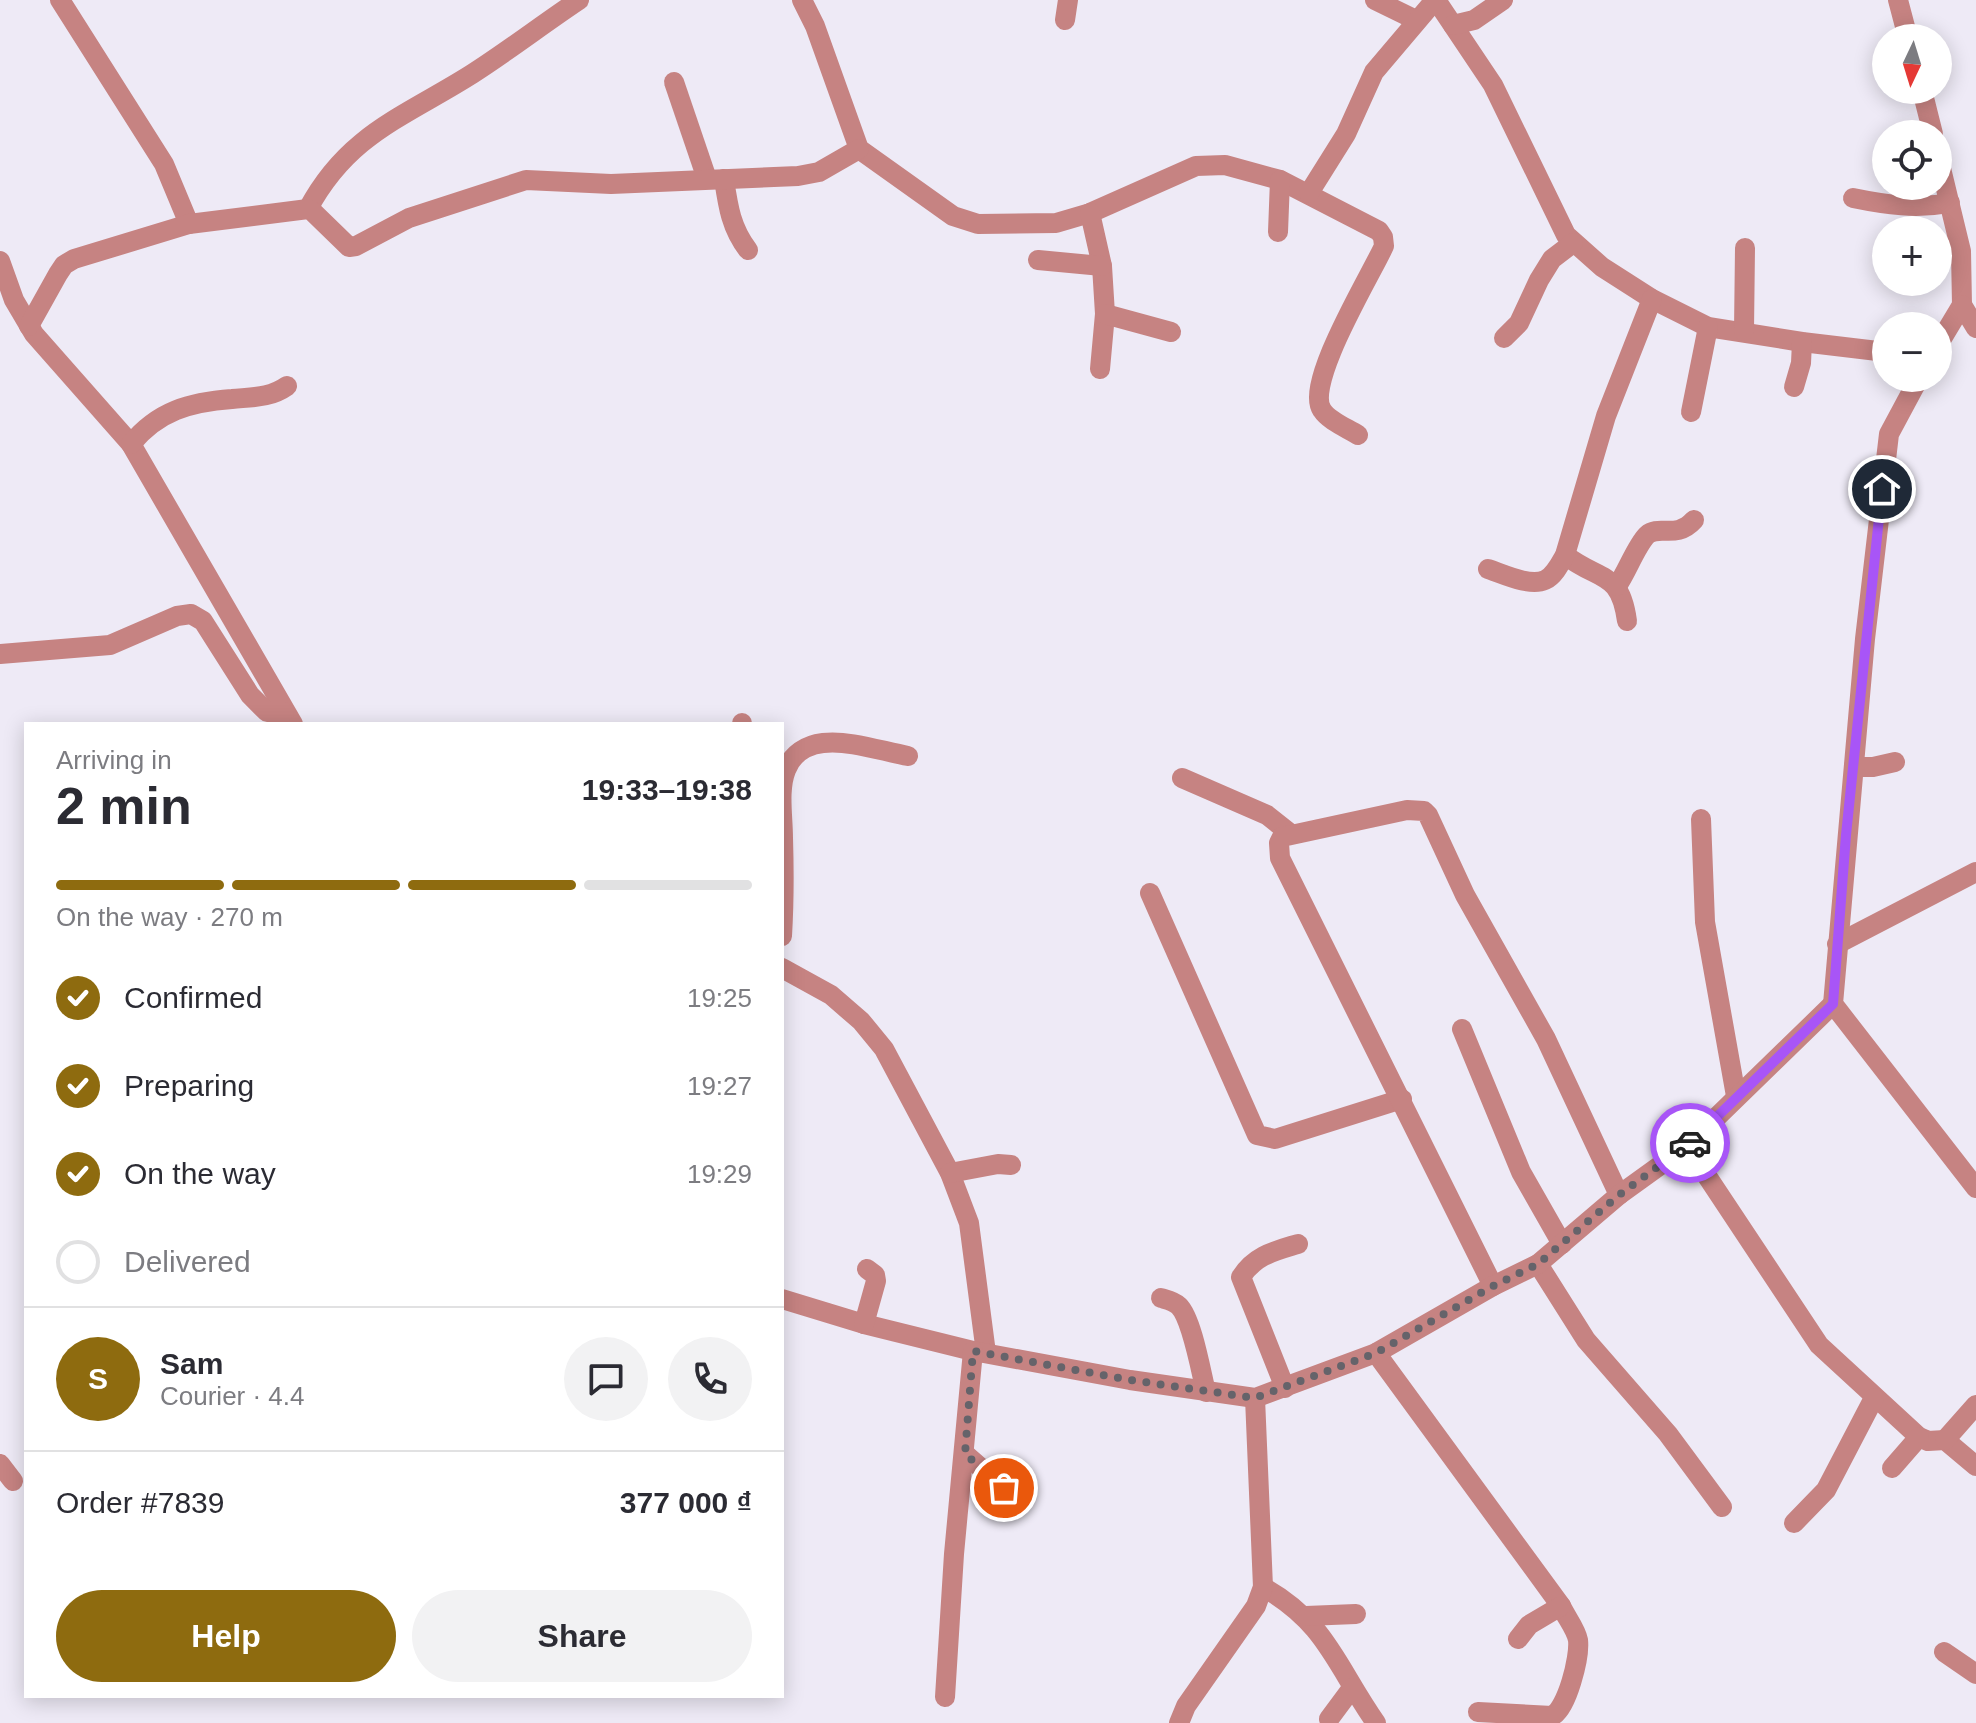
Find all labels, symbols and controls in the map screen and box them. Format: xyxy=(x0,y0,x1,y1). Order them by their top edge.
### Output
north arrow xyxy=(1872,24,1952,104)
map controls xyxy=(1872,24,1952,392)
button: locate xyxy=(1872,120,1952,200)
button: + xyxy=(1872,216,1952,296)
button: − xyxy=(1872,312,1952,392)
pin xyxy=(1848,455,1916,523)
icon: home xyxy=(1860,467,1904,511)
text: Arriving in xyxy=(56,745,172,775)
text: 19:33–19:38 xyxy=(582,773,752,806)
text: 2 min xyxy=(56,777,192,835)
text: On the way · 270 m xyxy=(56,902,283,932)
icon: check xyxy=(56,976,100,1020)
text: Confirmed xyxy=(124,981,262,1014)
text: 19:25 xyxy=(687,983,752,1013)
icon: check xyxy=(56,1064,100,1108)
text: Preparing xyxy=(124,1069,254,1102)
text: 19:27 xyxy=(687,1071,752,1101)
courier xyxy=(1650,1103,1730,1183)
icon: car xyxy=(1668,1121,1712,1165)
icon: check xyxy=(56,1152,100,1196)
text: On the way xyxy=(124,1157,276,1190)
text: 19:29 xyxy=(687,1159,752,1189)
text: Delivered xyxy=(124,1245,251,1278)
button: chat xyxy=(564,1337,648,1421)
button: phone xyxy=(668,1337,752,1421)
text: Sam xyxy=(160,1347,223,1380)
text: S xyxy=(88,1362,108,1395)
text: Courier · 4.4 xyxy=(160,1381,305,1411)
pin xyxy=(970,1454,1038,1522)
icon: bag xyxy=(982,1466,1026,1510)
text: Order #7839 xyxy=(56,1486,224,1519)
text: 377 000 ₫ xyxy=(620,1486,752,1519)
button: Help xyxy=(56,1590,396,1682)
button: Share xyxy=(412,1590,752,1682)

